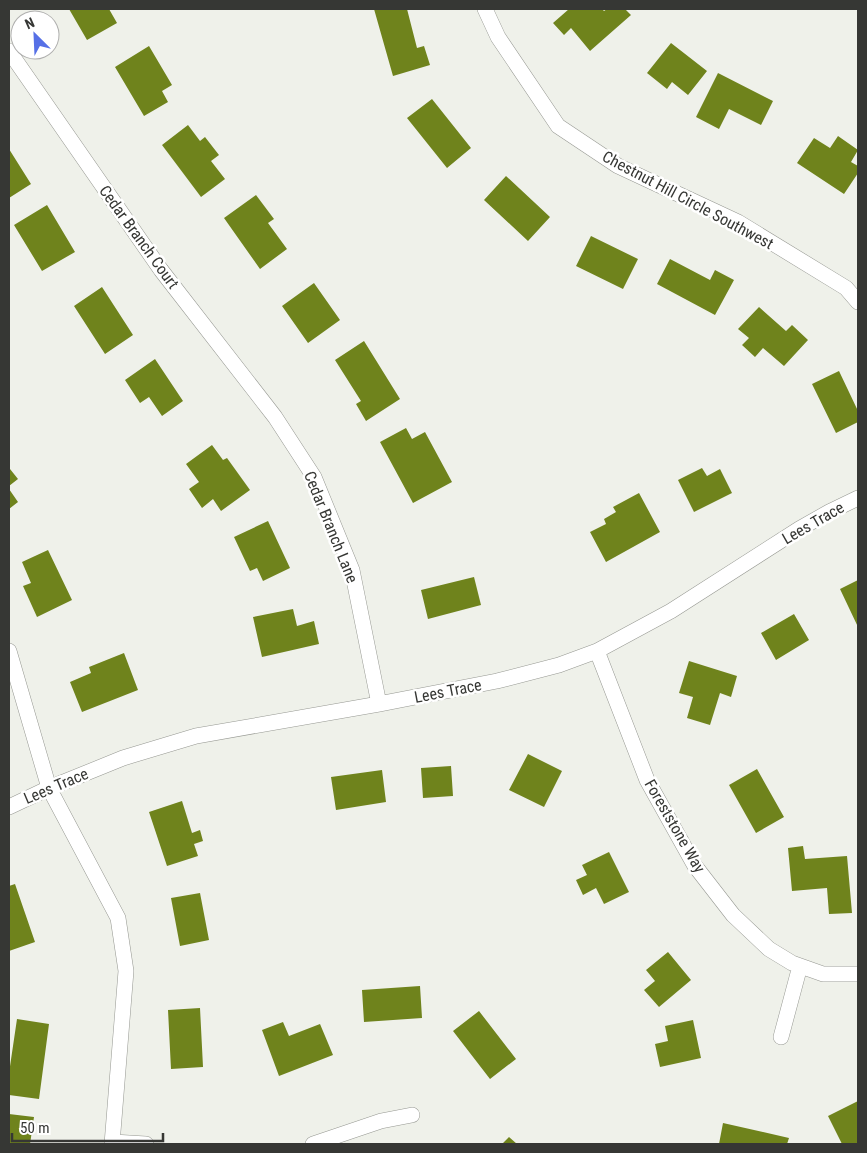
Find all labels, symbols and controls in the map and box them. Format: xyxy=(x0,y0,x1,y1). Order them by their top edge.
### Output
north arrow xyxy=(10,10,60,60)
text: N xyxy=(23,14,37,32)
street label: Chestnut Hill Circle Southwest xyxy=(599,147,777,253)
street label: Cedar Branch Court xyxy=(95,182,183,293)
street label: Cedar Branch Lane xyxy=(300,468,362,586)
street label: Lees Trace xyxy=(779,498,847,548)
street label: Lees Trace xyxy=(413,675,483,707)
street label: Lees Trace xyxy=(21,764,91,808)
street label: Foreststone Way xyxy=(641,776,710,876)
scale bar xyxy=(12,1110,164,1142)
text: 50 m xyxy=(20,1119,50,1137)

